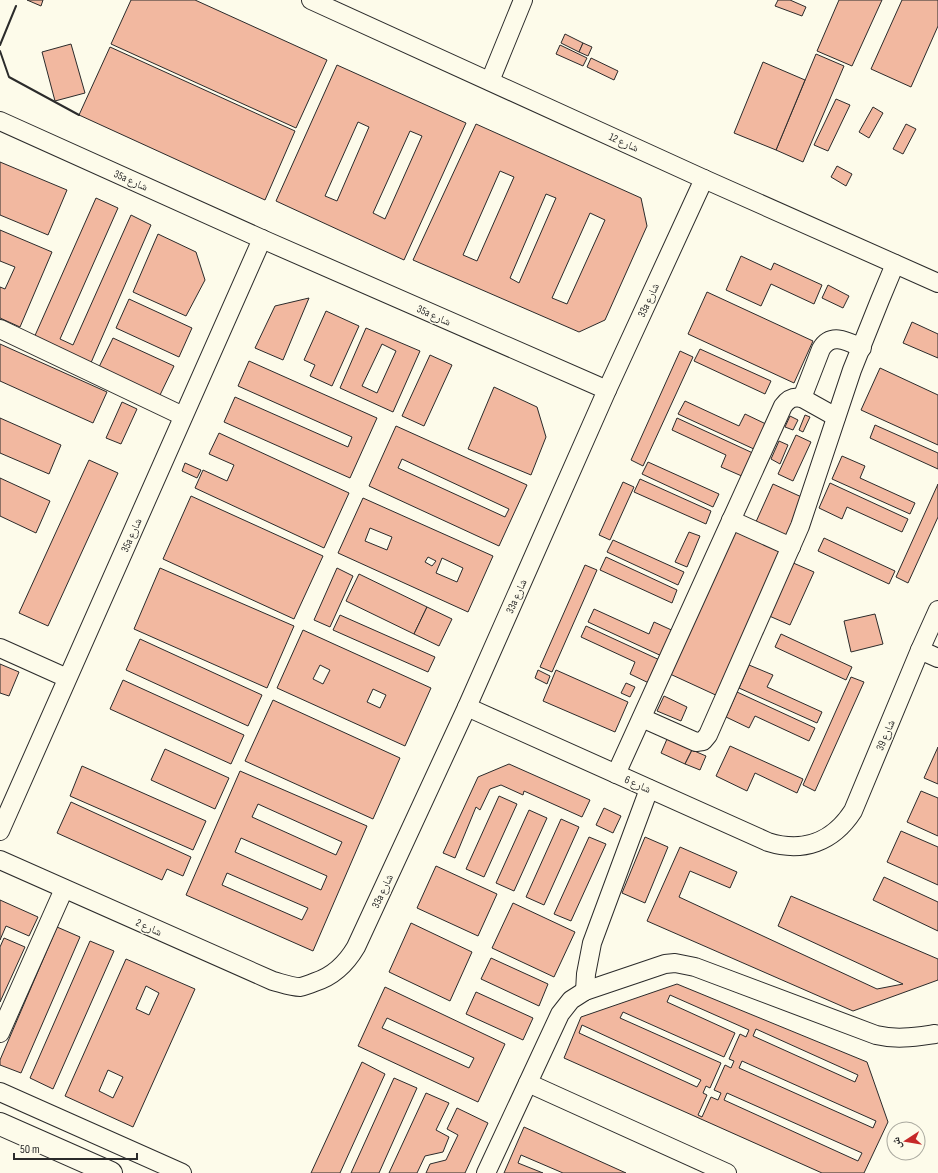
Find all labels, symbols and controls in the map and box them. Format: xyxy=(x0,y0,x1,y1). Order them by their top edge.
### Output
street label: شارع 12 xyxy=(607,130,641,155)
street label: 35a شارع xyxy=(112,167,150,194)
street label: 33a شارع xyxy=(635,281,662,319)
street label: 35a شارع xyxy=(415,302,453,329)
street label: 35a شارع xyxy=(118,516,145,554)
street label: 33a شارع xyxy=(503,577,530,615)
street label: شارع 39 xyxy=(873,718,898,753)
street label: شارع 6 xyxy=(623,773,653,796)
street label: 33a شارع xyxy=(369,872,396,910)
street label: شارع 2 xyxy=(134,916,164,939)
north arrow xyxy=(886,1121,926,1161)
scale bar xyxy=(14,1135,137,1161)
text: ش xyxy=(889,1135,905,1150)
text: 50 m xyxy=(20,1142,40,1157)

